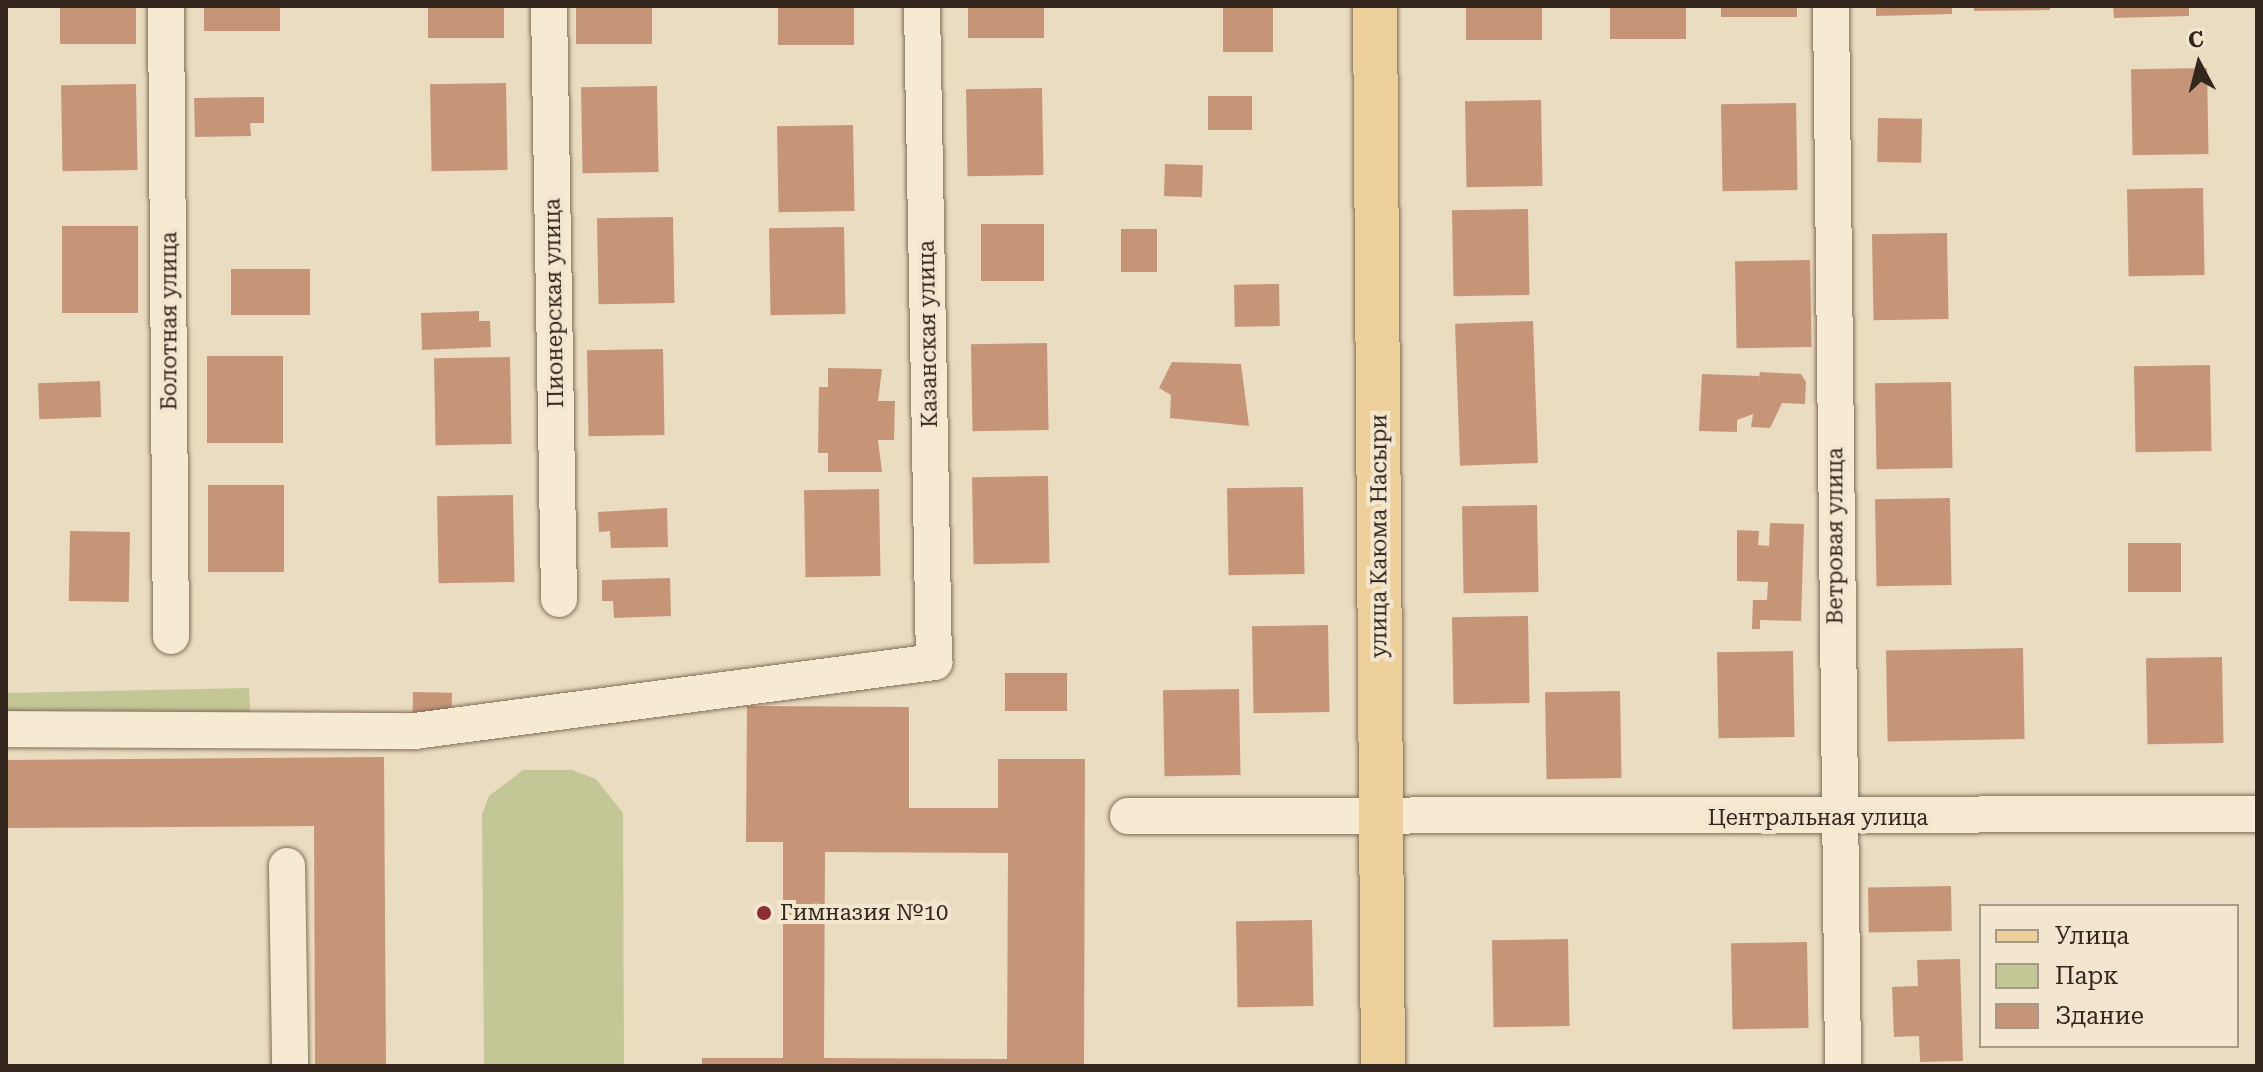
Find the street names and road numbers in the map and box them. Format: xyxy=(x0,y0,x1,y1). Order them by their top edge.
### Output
street label: Пионерская улица xyxy=(539,198,569,408)
street label: Болотная улица xyxy=(156,232,182,410)
street label: Казанская улица xyxy=(913,240,943,428)
street label: улица Каюма Насыри xyxy=(1366,414,1392,658)
street label: Ветровая улица xyxy=(1822,448,1848,624)
street label: Центральная улица xyxy=(1708,805,1928,831)

